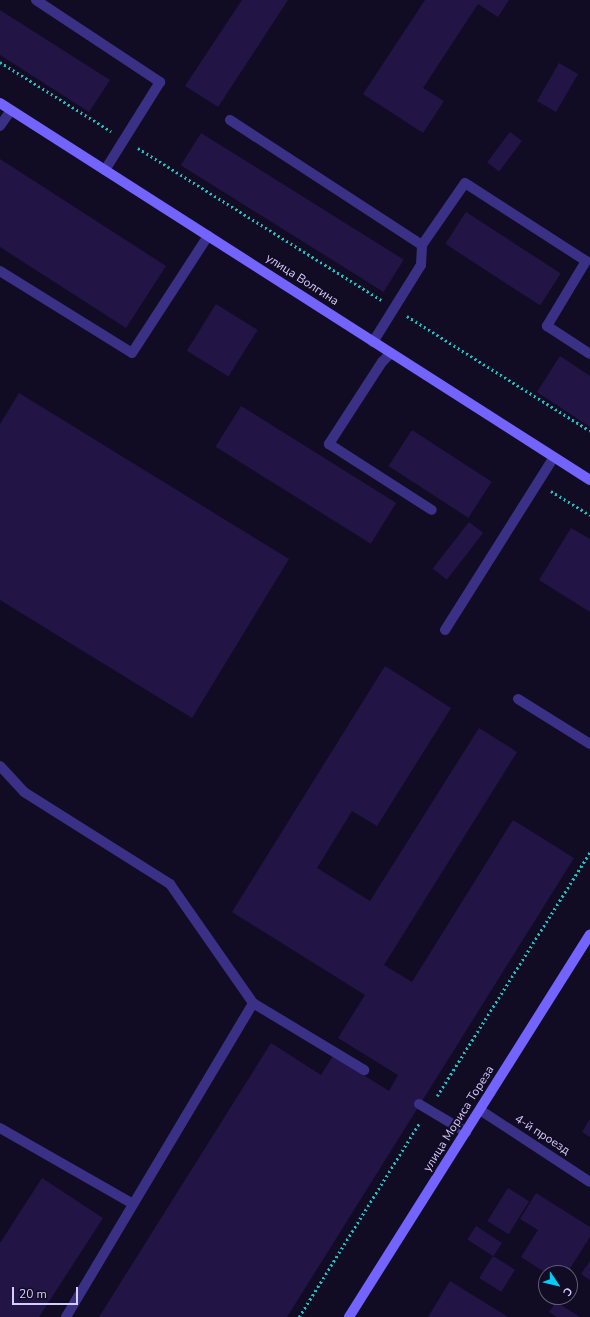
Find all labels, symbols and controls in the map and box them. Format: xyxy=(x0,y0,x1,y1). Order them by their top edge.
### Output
street label: улица Волгина xyxy=(263,251,341,309)
street label: улица Мориса Тореза xyxy=(421,1063,497,1175)
street label: 4-й проезд xyxy=(512,1112,572,1158)
north arrow xyxy=(538,1265,578,1305)
scale bar xyxy=(14,1279,80,1305)
text: С xyxy=(559,1284,576,1299)
text: 20 m xyxy=(19,1286,47,1302)

